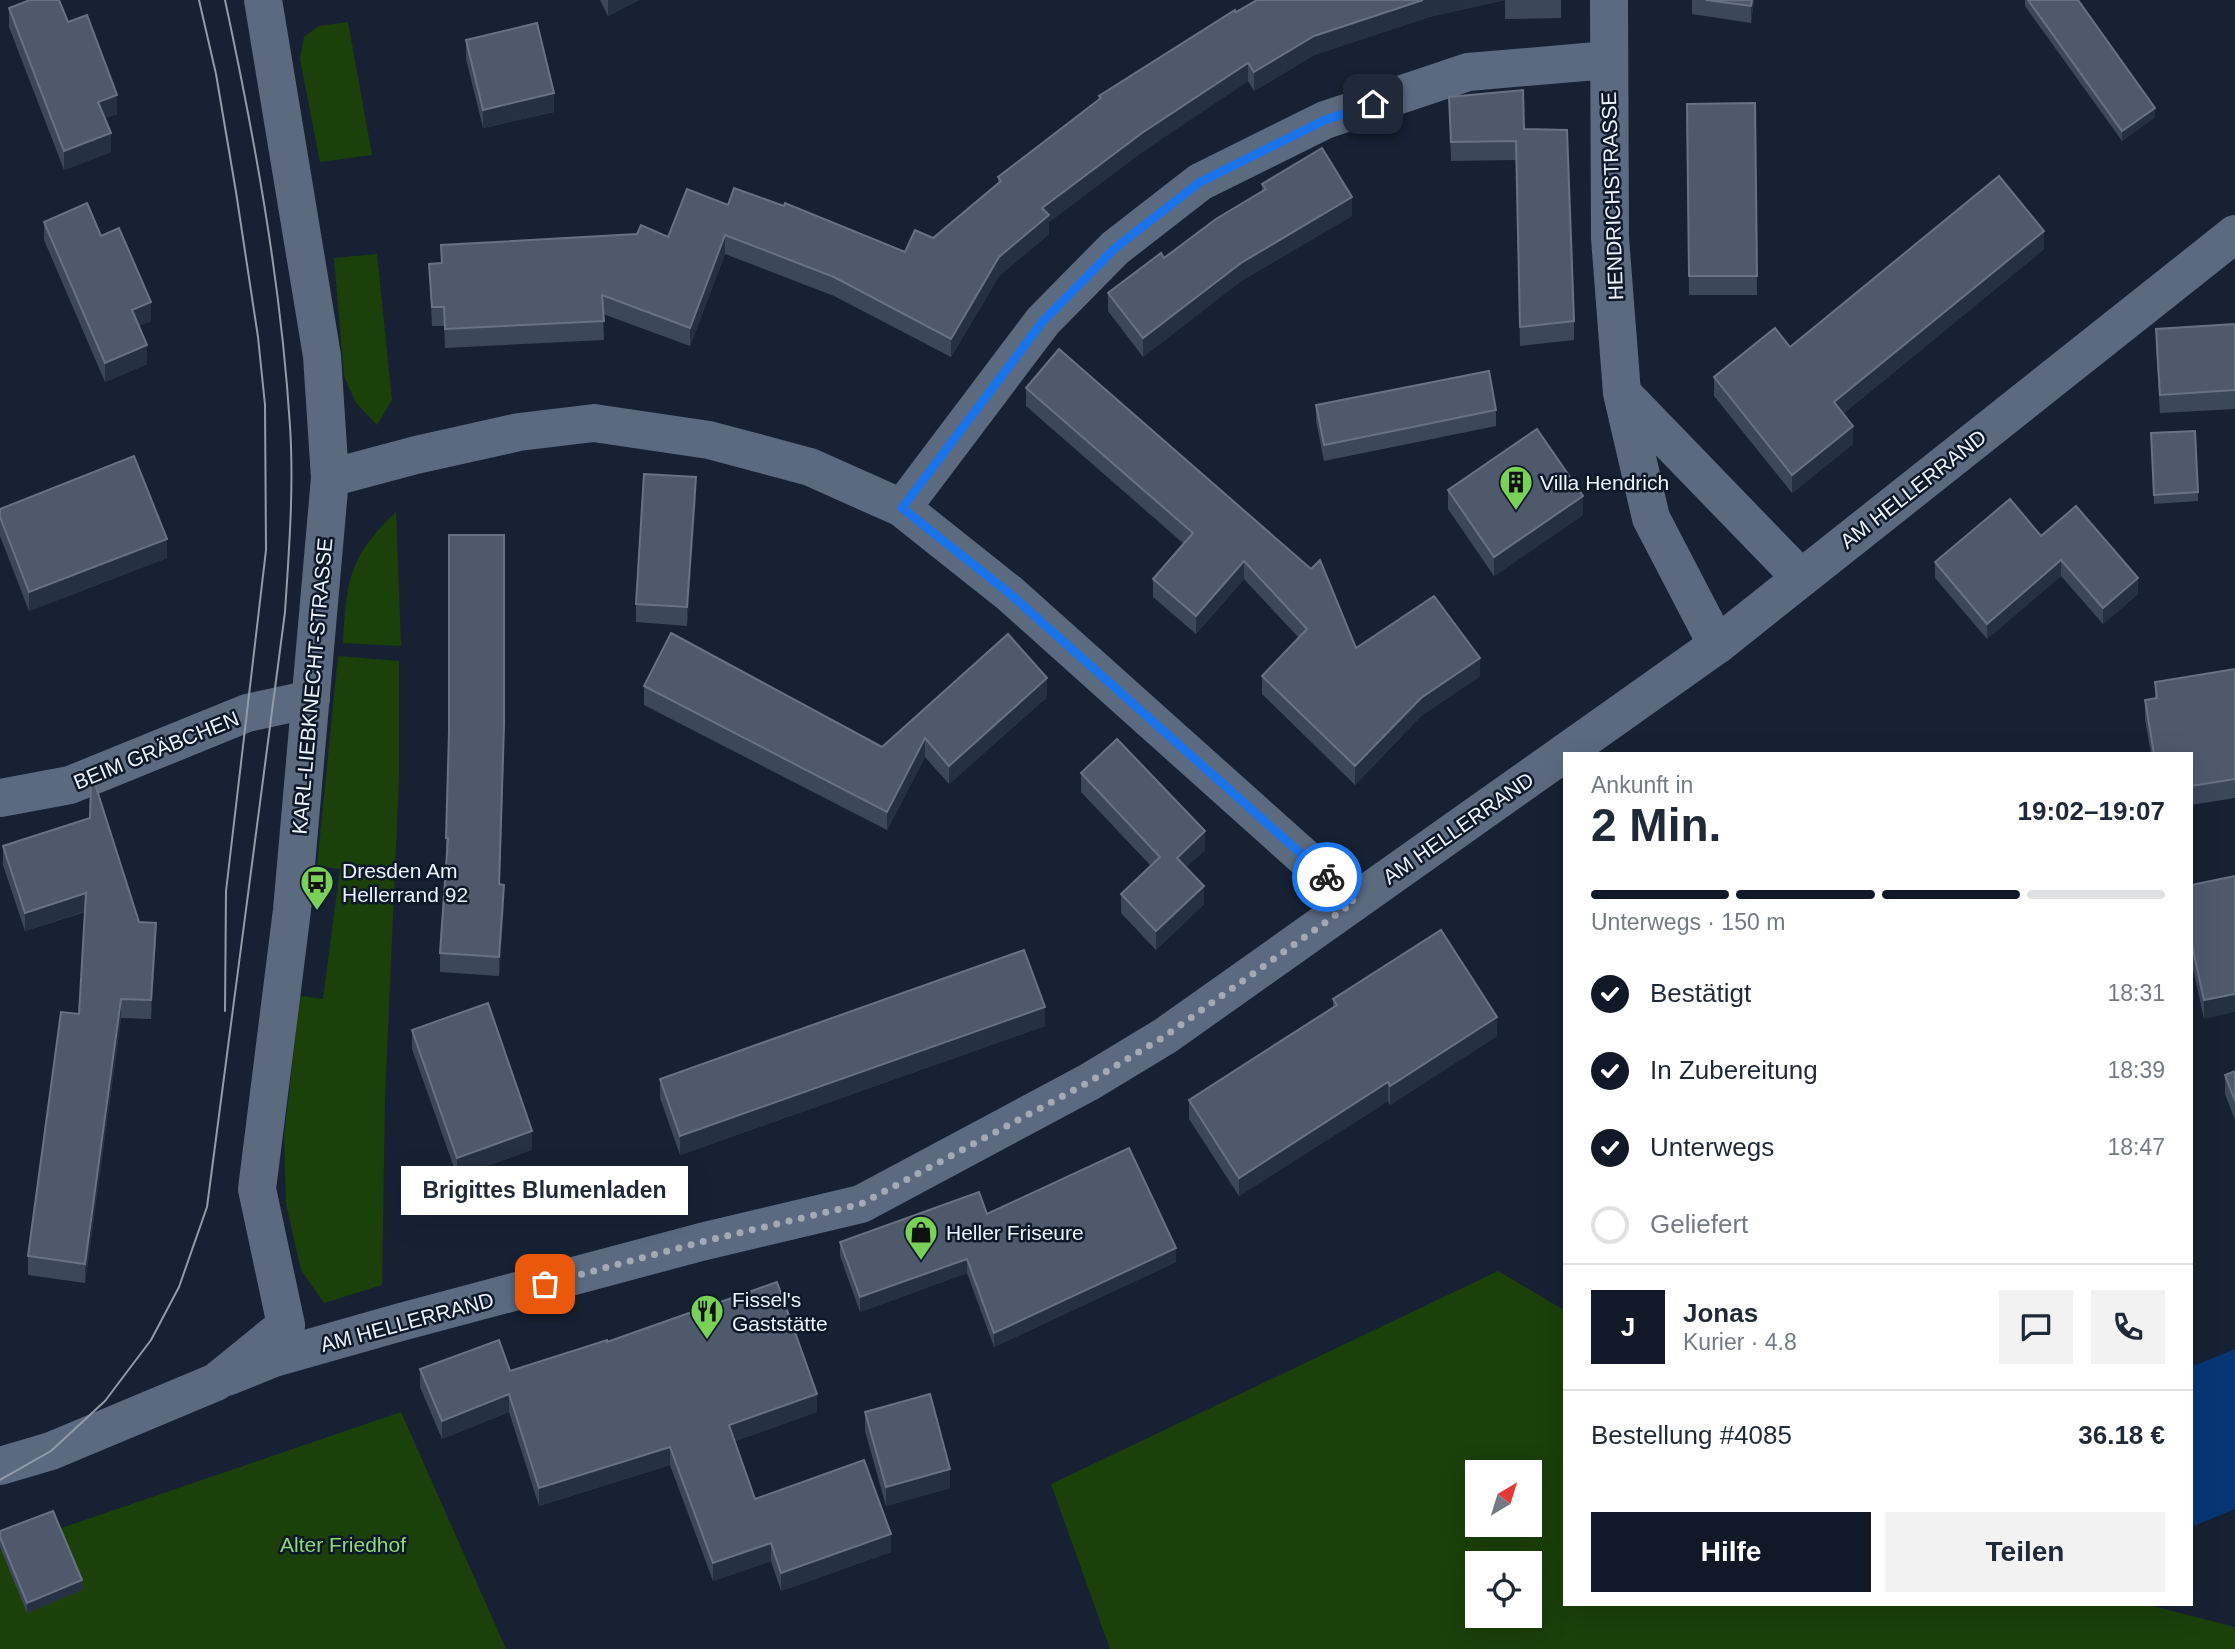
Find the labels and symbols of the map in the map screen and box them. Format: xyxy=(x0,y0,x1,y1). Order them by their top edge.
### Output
pin xyxy=(1343,74,1403,134)
street label: HENDRICHSTRASSE xyxy=(1597,91,1627,301)
street label: AM HELLERRAND xyxy=(1836,425,1990,553)
building icon: Villa Hendrich xyxy=(1497,463,1535,512)
place label: Villa Hendrich xyxy=(1540,471,1669,494)
street label: KARL-LIEBKNECHT-STRASSE xyxy=(288,537,336,835)
street label: BEIM GRÄBCHEN xyxy=(70,706,242,794)
street label: AM HELLERRAND xyxy=(1378,767,1538,889)
courier xyxy=(1292,842,1362,912)
place label: Dresden Am Hellerrand 92 xyxy=(342,859,468,906)
bus stop icon: Dresden Am Hellerrand 92 xyxy=(298,863,336,912)
callout: Brigittes Blumenladen xyxy=(402,1165,688,1214)
shop icon: Heller Friseure xyxy=(902,1213,940,1262)
place label: Heller Friseure xyxy=(946,1221,1084,1244)
pin xyxy=(515,1254,575,1314)
street label: AM HELLERRAND xyxy=(318,1288,496,1356)
place label: Fissel's Gaststätte xyxy=(732,1288,828,1335)
restaurant icon: Fissel's Gaststätte xyxy=(688,1292,726,1341)
north arrow xyxy=(1465,1460,1542,1536)
park label: Alter Friedhof xyxy=(280,1533,406,1556)

